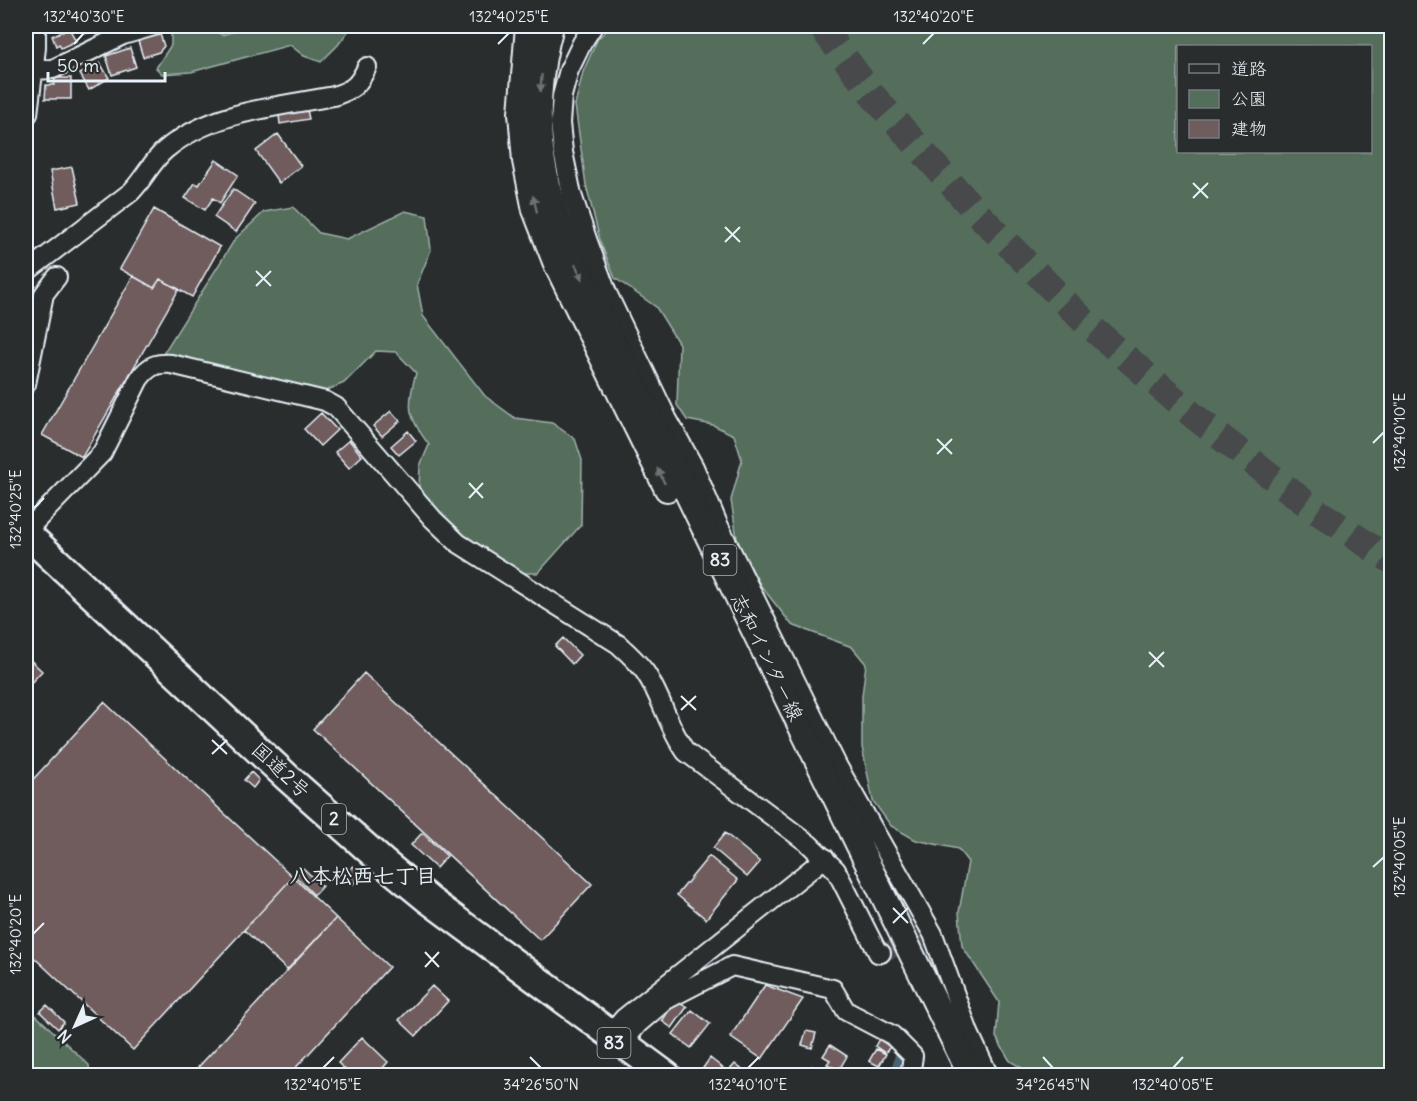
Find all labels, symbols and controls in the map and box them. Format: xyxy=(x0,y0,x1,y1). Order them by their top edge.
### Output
text: 132°40'30"E xyxy=(43,7,125,26)
text: 132°40'25"E xyxy=(469,7,549,26)
text: 132°40'20"E xyxy=(894,7,975,26)
scale bar xyxy=(48,45,165,83)
legend xyxy=(1177,45,1372,153)
text: 50 m xyxy=(57,54,99,77)
text: 道路 xyxy=(1231,57,1267,80)
one-way arrow xyxy=(537,74,546,93)
text: 公園 xyxy=(1231,87,1267,110)
text: 建物 xyxy=(1231,117,1267,140)
one-way arrow xyxy=(529,195,539,213)
one-way arrow xyxy=(575,263,584,280)
text: 132°40'10"E xyxy=(1390,393,1409,471)
one-way arrow xyxy=(656,468,665,485)
text: 132°40'25"E xyxy=(6,469,25,549)
road number: 83 xyxy=(704,545,736,575)
street label: 志和インター線 xyxy=(726,589,809,725)
street label: 国道2号 xyxy=(247,736,316,803)
road number: 2 xyxy=(322,804,346,834)
text: 132°40'05"E xyxy=(1390,816,1409,898)
district label: 八本松西七丁目 xyxy=(290,862,437,889)
text: 132°40'20"E xyxy=(6,893,25,974)
north arrow xyxy=(45,996,105,1056)
text: N xyxy=(53,1026,75,1048)
road number: 83 xyxy=(598,1028,630,1058)
text: 132°40'15"E xyxy=(284,1075,362,1094)
text: 34°26'50"N xyxy=(503,1075,579,1094)
text: 132°40'10"E xyxy=(709,1075,787,1094)
text: 34°26'45"N xyxy=(1016,1075,1090,1094)
text: 132°40'05"E xyxy=(1132,1075,1214,1094)

